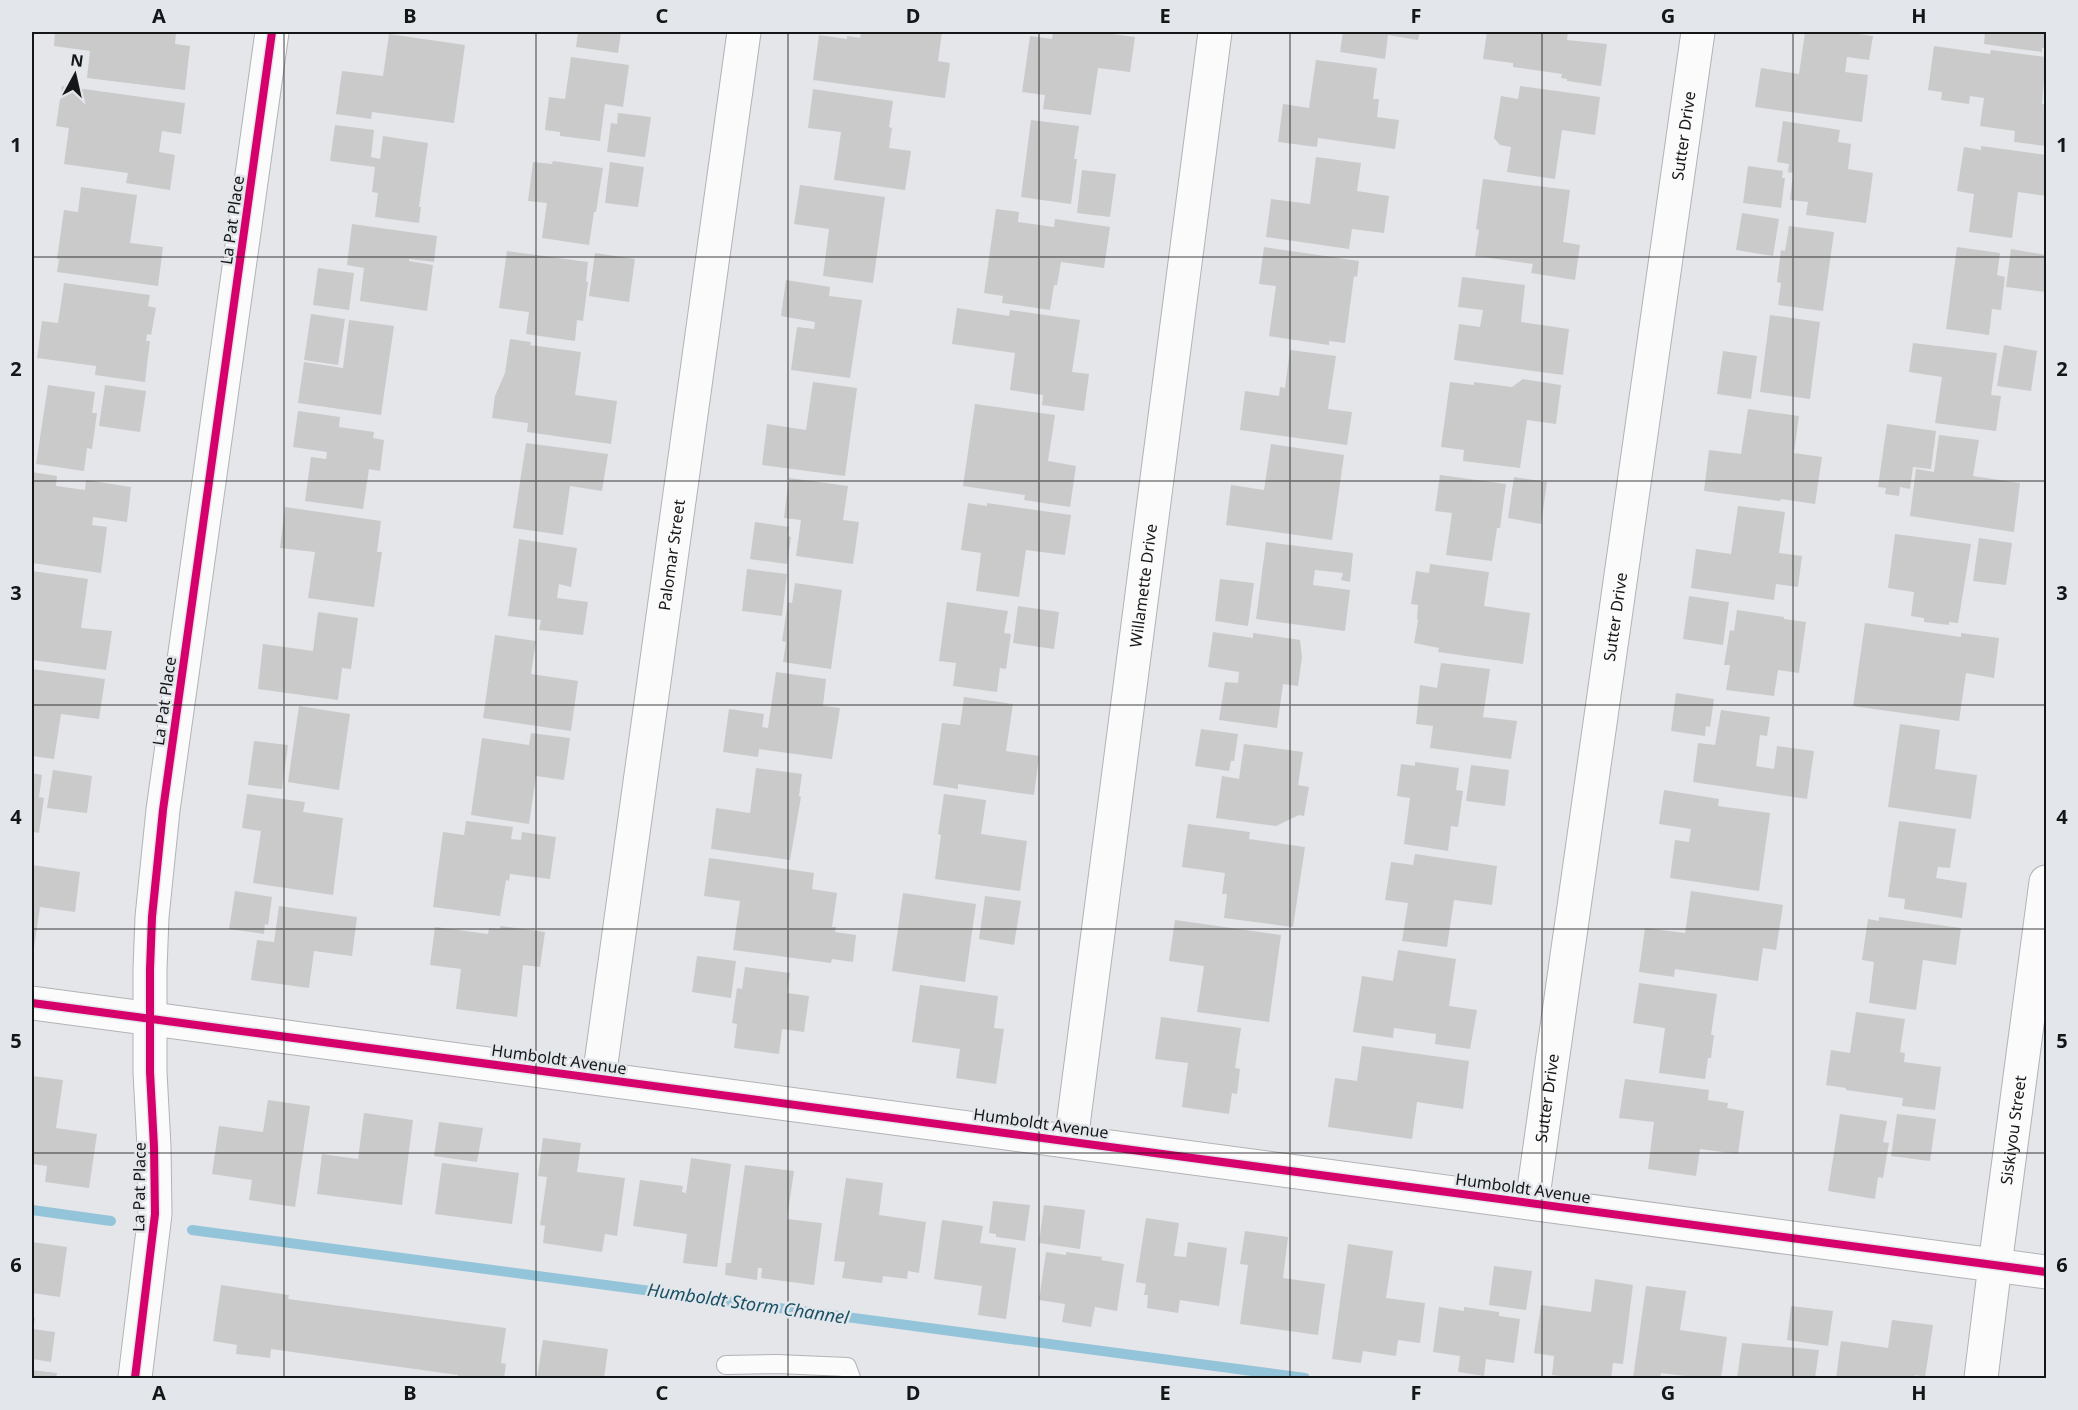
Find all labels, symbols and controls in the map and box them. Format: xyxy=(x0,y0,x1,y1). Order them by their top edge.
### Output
text: A xyxy=(152,2,166,29)
text: B xyxy=(403,2,417,29)
text: C xyxy=(656,2,669,29)
text: D xyxy=(906,2,920,29)
text: E xyxy=(1159,2,1171,29)
text: F xyxy=(1411,2,1421,29)
text: G xyxy=(1661,2,1675,29)
text: H xyxy=(1911,2,1927,29)
north arrow xyxy=(45,45,105,105)
text: N xyxy=(69,48,85,72)
street label: Sutter Drive xyxy=(1666,90,1700,182)
text: 1 xyxy=(10,131,22,158)
text: 1 xyxy=(2056,131,2068,158)
street label: La Pat Place xyxy=(215,174,249,266)
text: 2 xyxy=(10,355,22,382)
text: 2 xyxy=(2056,355,2068,382)
street label: Palomar Street xyxy=(653,498,690,612)
street label: Willamette Drive xyxy=(1124,522,1162,649)
street label: Sutter Drive xyxy=(1598,571,1632,663)
text: 3 xyxy=(10,579,22,606)
text: 3 xyxy=(2056,579,2068,606)
street label: La Pat Place xyxy=(147,655,181,747)
text: 4 xyxy=(10,803,22,830)
text: 4 xyxy=(2056,803,2068,830)
text: 5 xyxy=(10,1027,22,1054)
text: 5 xyxy=(2056,1027,2068,1054)
street label: Humboldt Avenue xyxy=(490,1039,628,1079)
street label: Sutter Drive xyxy=(1530,1052,1564,1144)
street label: Siskiyou Street xyxy=(1995,1074,2031,1186)
street label: Humboldt Avenue xyxy=(972,1103,1110,1143)
street label: La Pat Place xyxy=(127,1142,151,1232)
street label: Humboldt Avenue xyxy=(1454,1168,1592,1208)
text: 6 xyxy=(10,1251,22,1278)
text: 6 xyxy=(2056,1251,2068,1278)
water label: Humboldt Storm Channel xyxy=(646,1277,851,1329)
text: A xyxy=(152,1379,166,1406)
text: B xyxy=(403,1379,417,1406)
text: C xyxy=(656,1379,669,1406)
text: D xyxy=(906,1379,920,1406)
text: E xyxy=(1159,1379,1171,1406)
text: F xyxy=(1411,1379,1421,1406)
text: G xyxy=(1661,1379,1675,1406)
text: H xyxy=(1911,1379,1927,1406)

